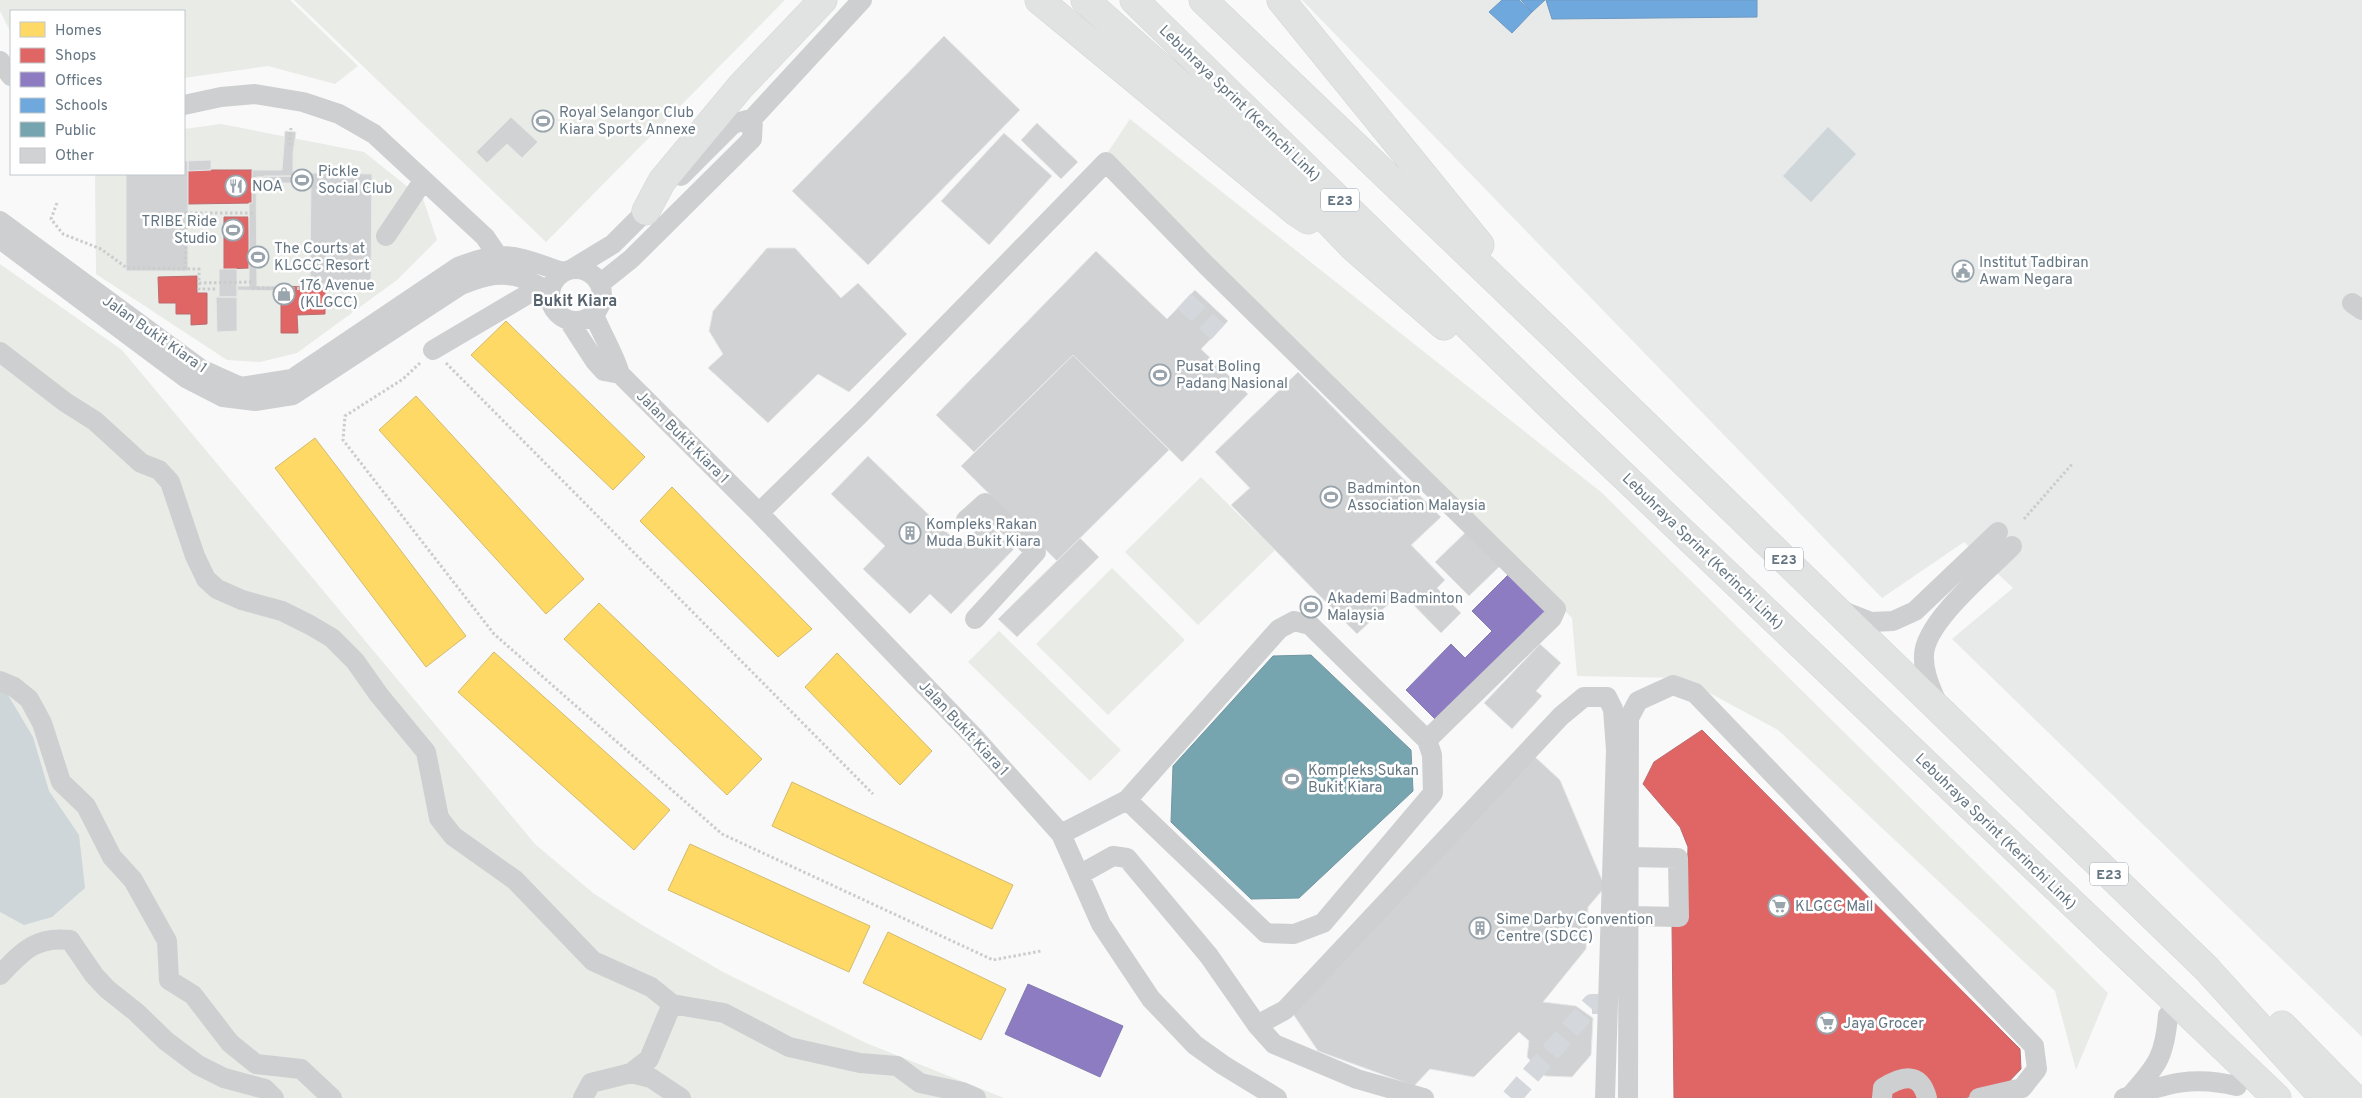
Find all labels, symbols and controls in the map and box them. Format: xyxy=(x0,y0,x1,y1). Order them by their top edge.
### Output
legend xyxy=(10,10,185,175)
text: Homes xyxy=(55,22,102,41)
street label: Lebuhraya Sprint (Kerinchi Link) xyxy=(1154,22,1324,186)
text: Shops xyxy=(55,47,96,66)
text: Offices xyxy=(55,72,102,91)
text: Schools xyxy=(55,97,108,116)
place label: Royal Selangor Club Kiara Sports Annexe xyxy=(559,104,696,140)
sports icon: Royal Selangor Club Kiara Sports Annexe xyxy=(531,109,555,133)
text: Public xyxy=(55,122,96,141)
text: Other xyxy=(55,147,94,166)
place label: Pickle Social Club xyxy=(318,163,393,199)
sports icon: Pickle Social Club xyxy=(290,168,314,192)
restaurant icon: NOA xyxy=(224,174,248,198)
place label: NOA xyxy=(252,178,283,197)
road number: E23 xyxy=(1321,188,1359,212)
place label: TRIBE Ride Studio xyxy=(142,213,217,249)
sports icon: TRIBE Ride Studio xyxy=(221,218,245,242)
place label: The Courts at KLGCC Resort xyxy=(274,240,370,276)
sports icon: The Courts at KLGCC Resort xyxy=(246,245,270,269)
place label: Institut Tadbiran Awam Negara xyxy=(1979,254,2089,290)
public building icon: Institut Tadbiran Awam Negara xyxy=(1951,259,1975,283)
place label: 176 Avenue (KLGCC) xyxy=(300,277,375,313)
shop icon: 176 Avenue (KLGCC) xyxy=(272,282,296,306)
street label: Jalan Bukit Kiara 1 xyxy=(98,292,210,378)
district label: Bukit Kiara xyxy=(533,292,617,312)
place label: Pusat Boling Padang Nasional xyxy=(1176,358,1288,394)
sports icon: Pusat Boling Padang Nasional xyxy=(1148,363,1172,387)
street label: Jalan Bukit Kiara 1 xyxy=(631,388,732,489)
street label: Lebuhraya Sprint (Kerinchi Link) xyxy=(1617,470,1787,634)
place label: Badminton Association Malaysia xyxy=(1347,480,1486,516)
sports icon: Badminton Association Malaysia xyxy=(1319,485,1343,509)
place label: Kompleks Rakan Muda Bukit Kiara xyxy=(926,516,1041,552)
building icon: Kompleks Rakan Muda Bukit Kiara xyxy=(898,521,922,545)
road number: E23 xyxy=(1765,548,1803,570)
place label: Akademi Badminton Malaysia xyxy=(1327,590,1463,626)
sports icon: Akademi Badminton Malaysia xyxy=(1299,595,1323,619)
street label: Jalan Bukit Kiara 1 xyxy=(914,677,1012,781)
street label: Lebuhraya Sprint (Kerinchi Link) xyxy=(1910,750,2080,914)
place label: Kompleks Sukan Bukit Kiara xyxy=(1308,762,1419,798)
sports icon: Kompleks Sukan Bukit Kiara xyxy=(1280,767,1304,791)
road number: E23 xyxy=(2090,862,2128,886)
supermarket icon: KLGCC Mall xyxy=(1767,894,1791,918)
place label: KLGCC Mall xyxy=(1795,898,1874,917)
place label: Sime Darby Convention Centre (SDCC) xyxy=(1496,911,1653,947)
building icon: Sime Darby Convention Centre (SDCC) xyxy=(1468,916,1492,940)
supermarket icon: Jaya Grocer xyxy=(1815,1011,1839,1035)
place label: Jaya Grocer xyxy=(1843,1015,1924,1034)

